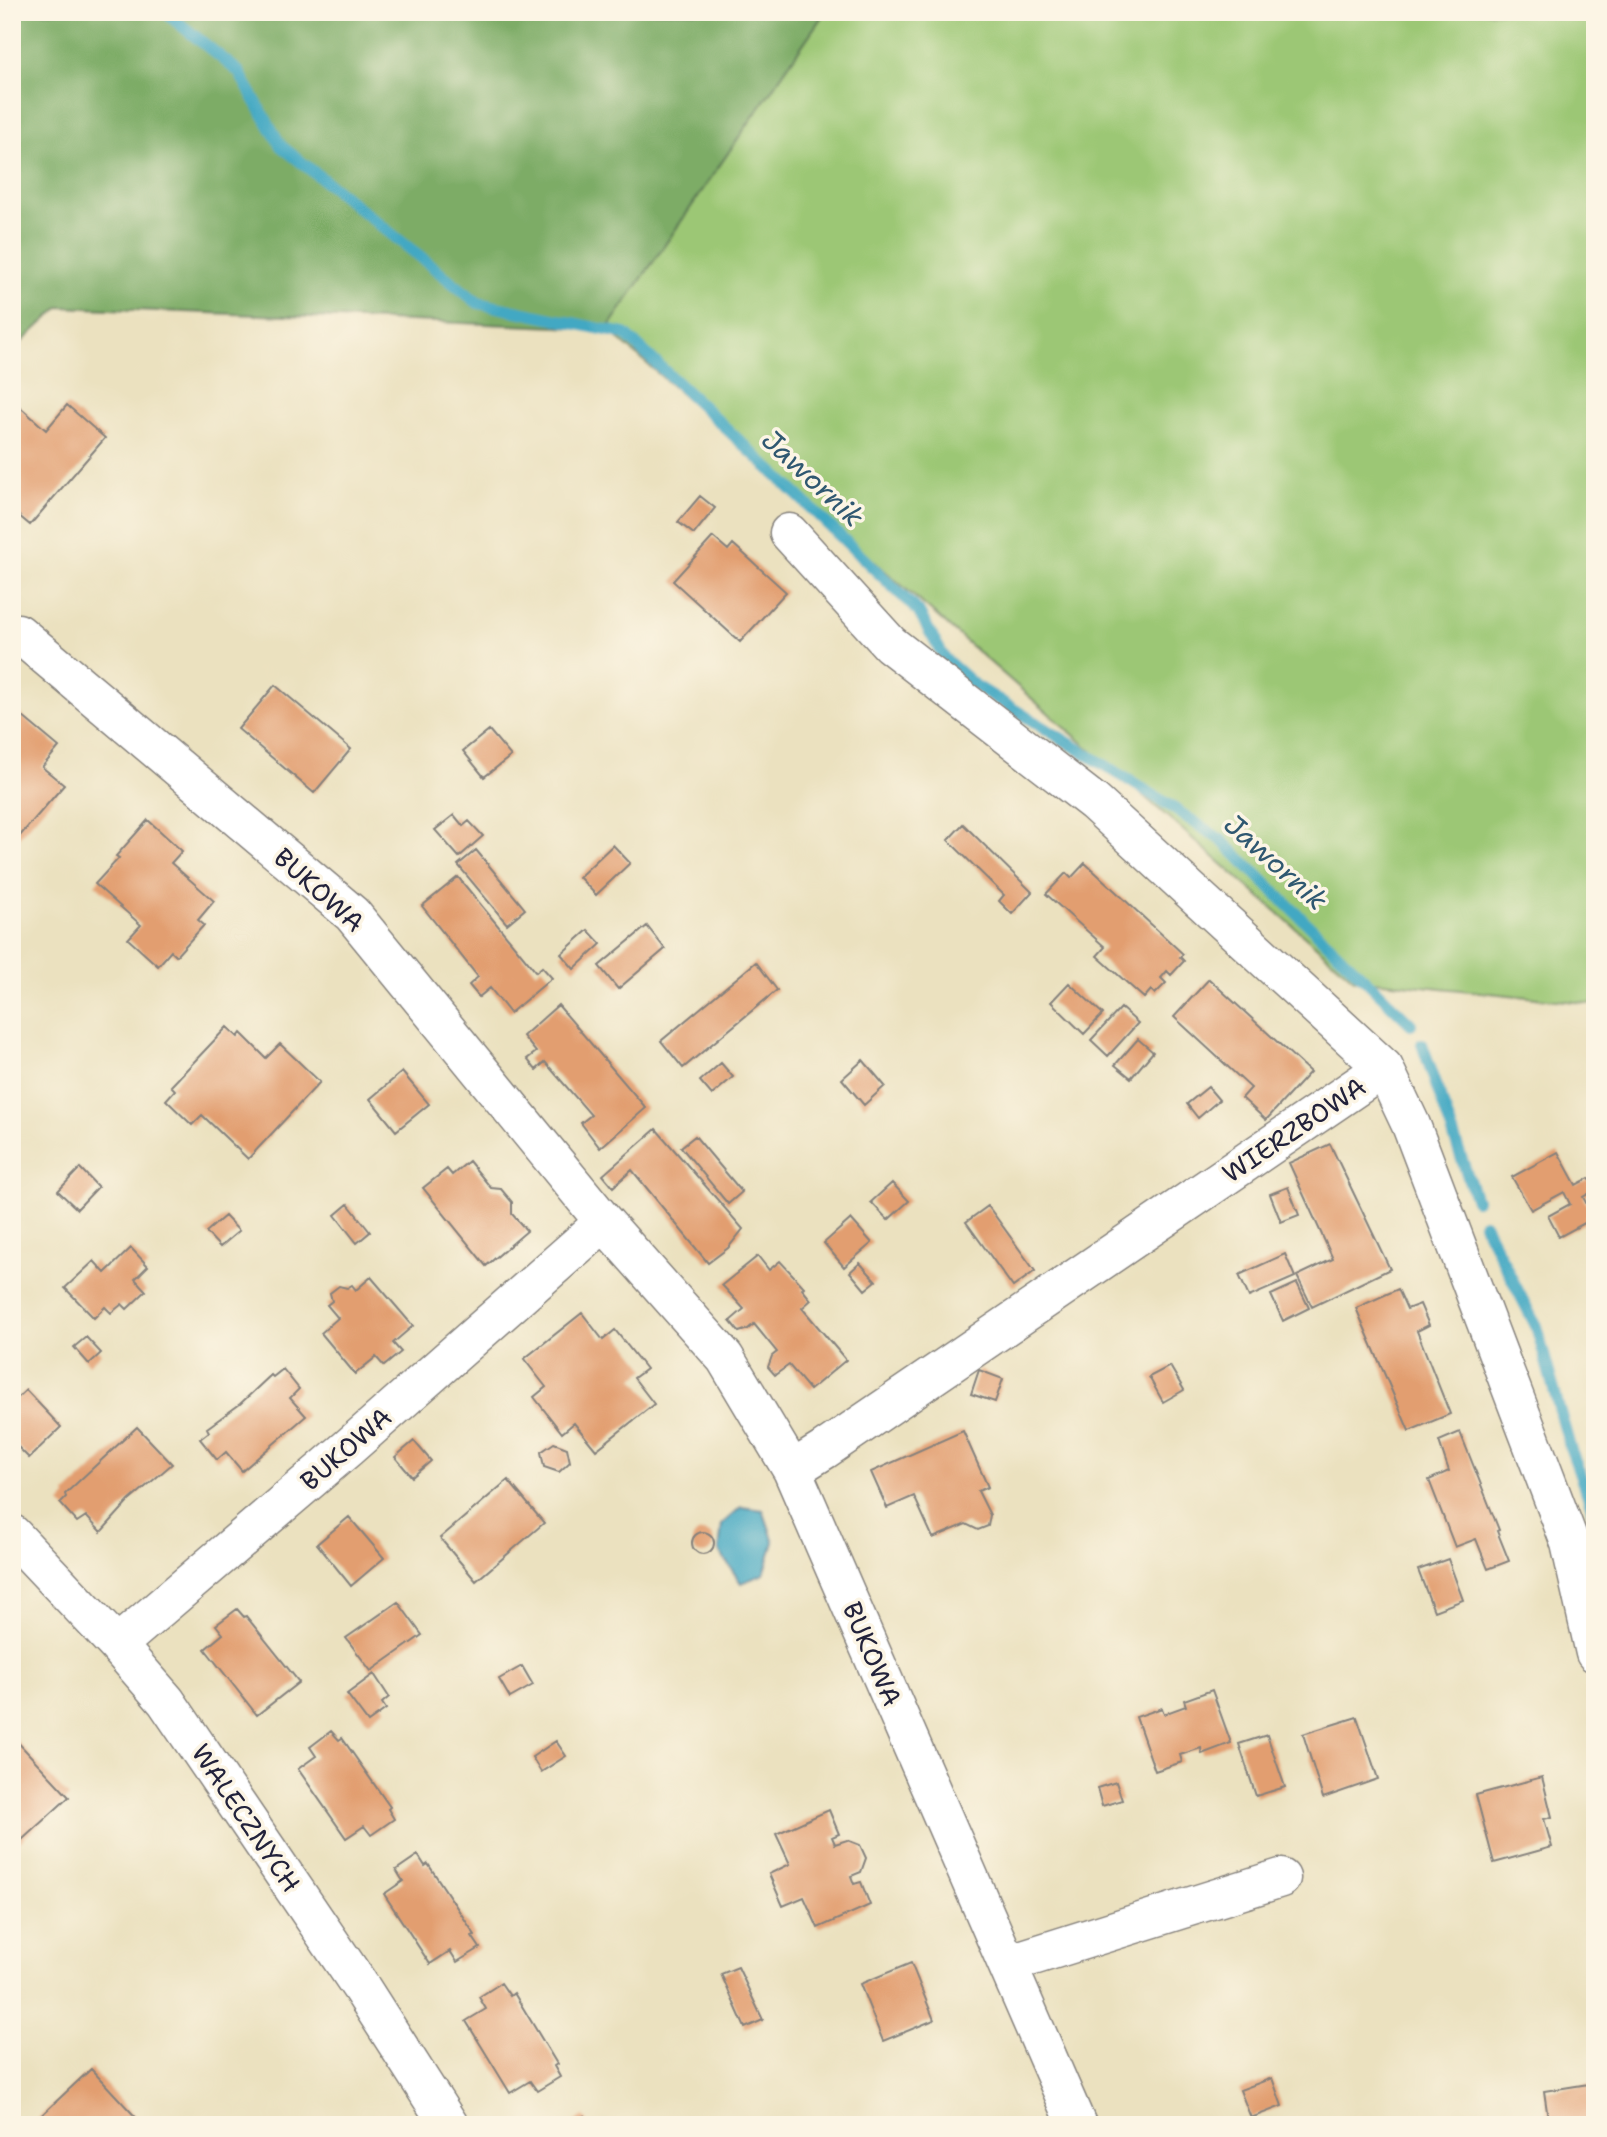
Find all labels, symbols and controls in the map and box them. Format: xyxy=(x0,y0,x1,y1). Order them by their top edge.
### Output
water label: Jawornik xyxy=(754,421,872,535)
water label: Jawornik xyxy=(1216,805,1336,919)
street label: BUKOWA xyxy=(267,840,372,940)
street label: WIERZBOWA xyxy=(1215,1069,1372,1190)
street label: BUKOWA xyxy=(293,1399,399,1498)
street label: BUKOWA xyxy=(835,1596,910,1711)
street label: WALECZNYCH xyxy=(184,1737,309,1899)

